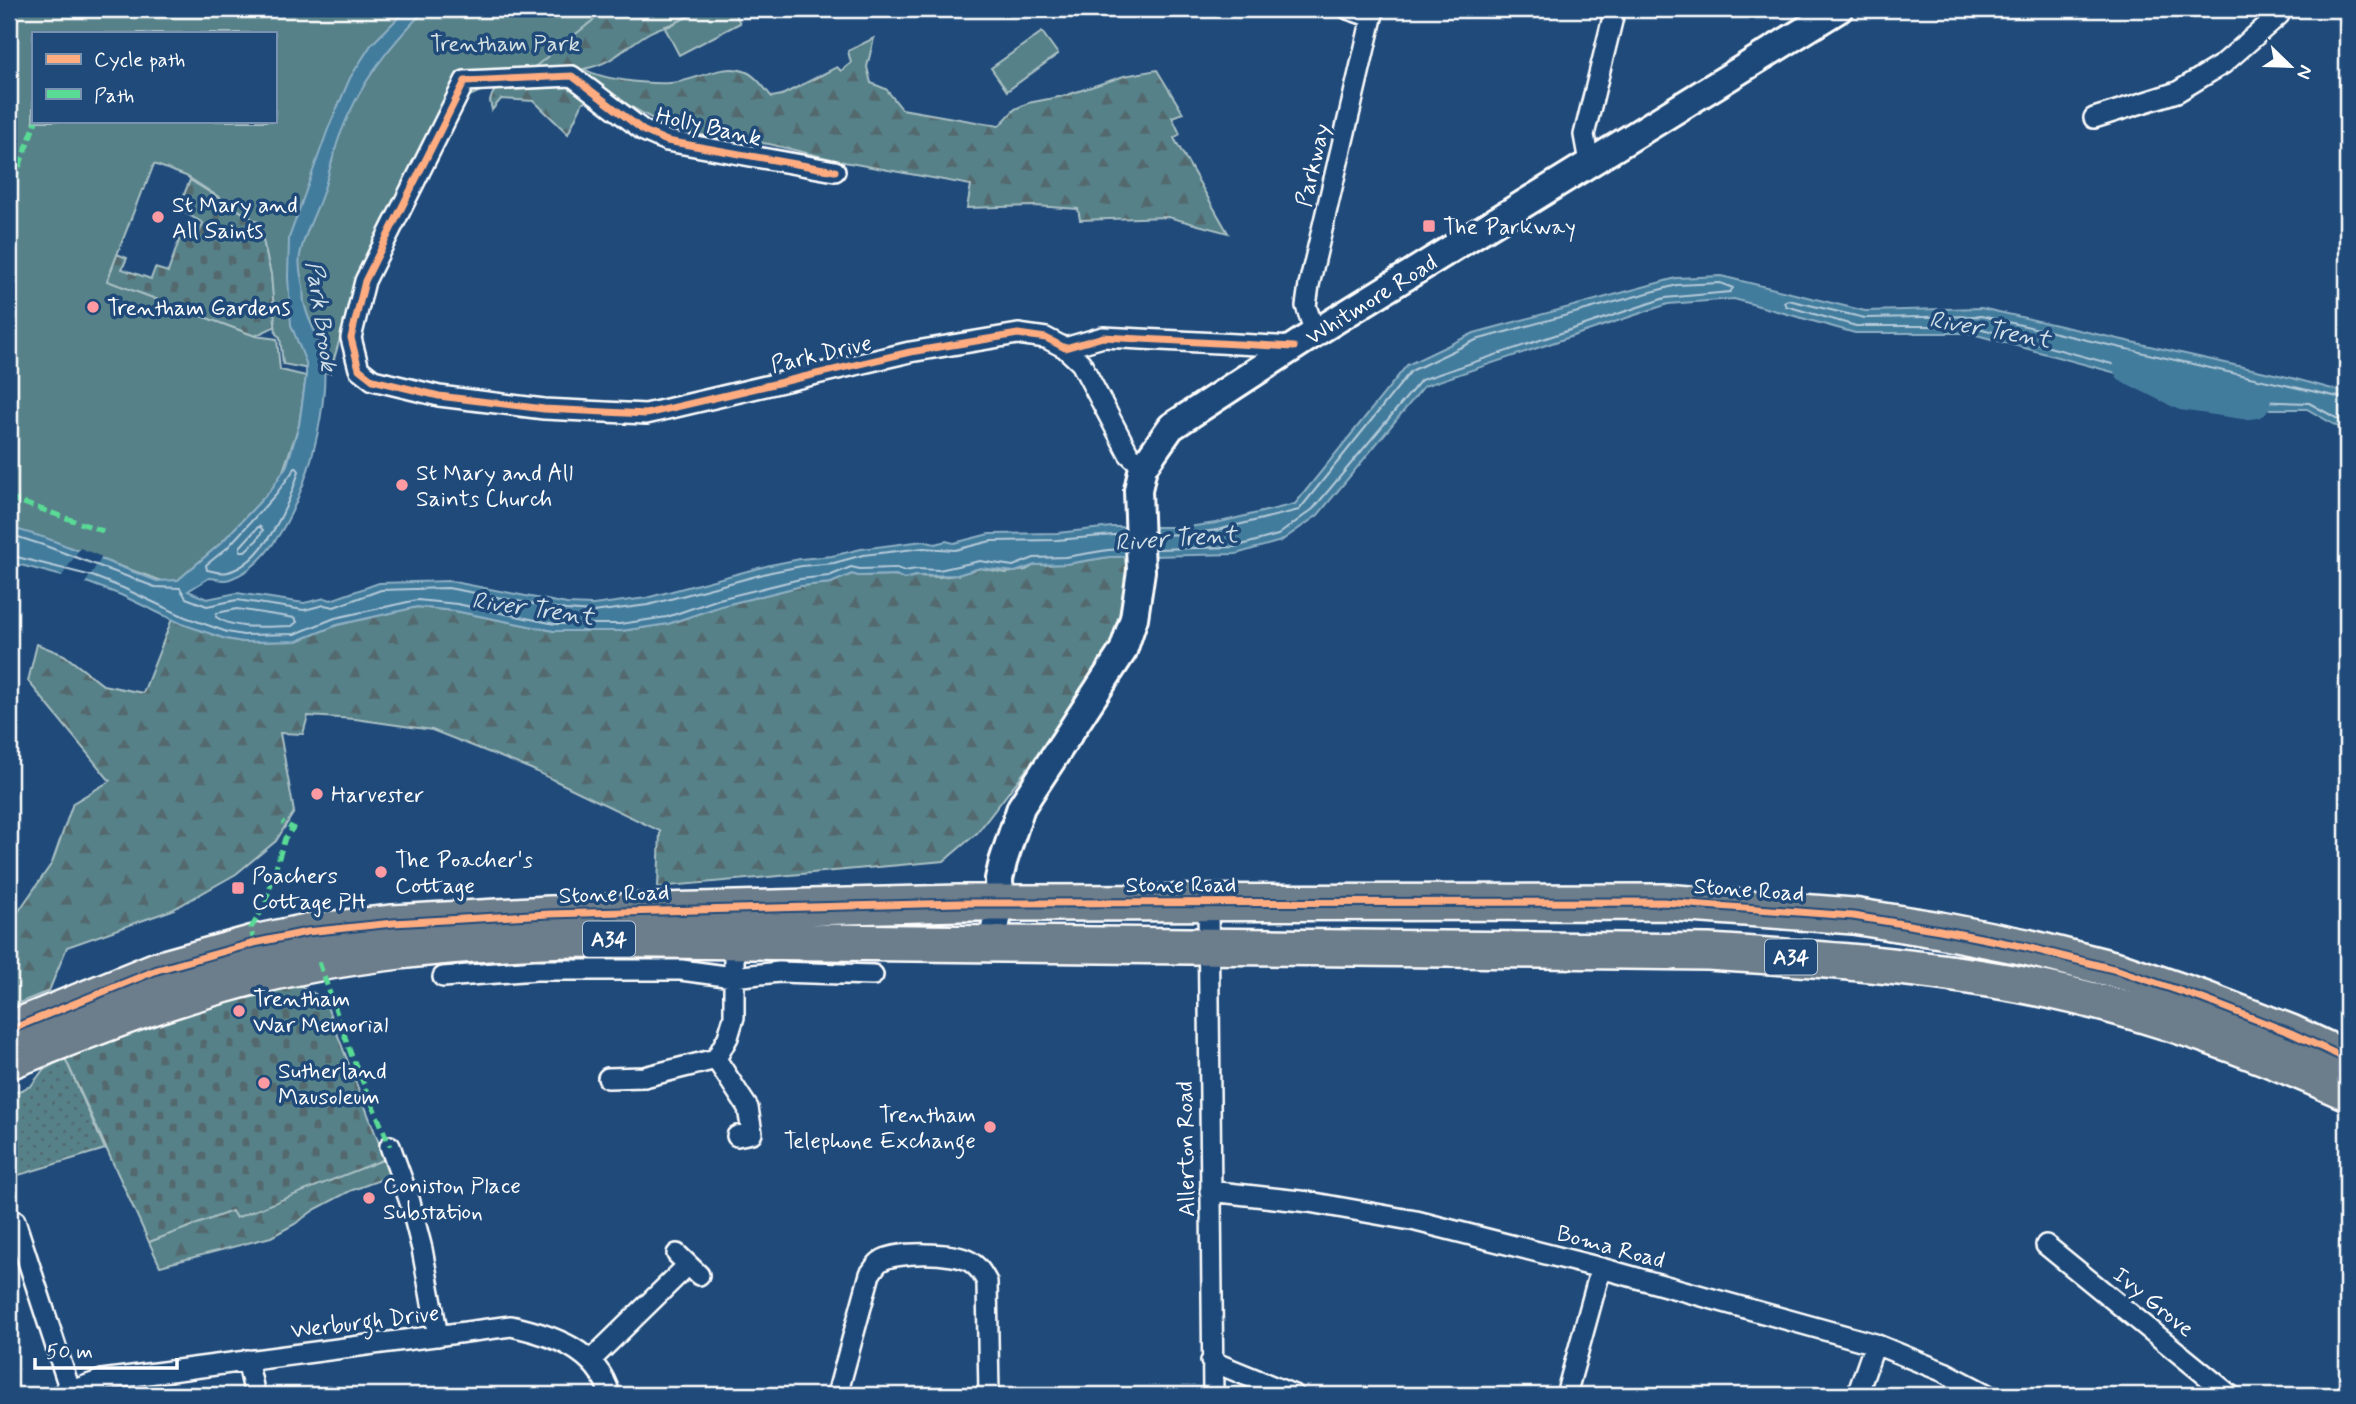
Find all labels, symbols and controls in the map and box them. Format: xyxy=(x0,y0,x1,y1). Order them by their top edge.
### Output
park label: Trentham Park xyxy=(430,30,580,60)
legend xyxy=(32,32,276,122)
north arrow xyxy=(2254,32,2324,102)
text: Cycle path xyxy=(94,46,185,74)
text: N xyxy=(2290,61,2318,83)
text: Path xyxy=(94,82,134,110)
street label: Holly Bank xyxy=(653,101,764,155)
street label: Parkway xyxy=(1290,121,1338,210)
place label: St Mary and All Saints xyxy=(172,191,298,247)
marker: St Mary and All Saints xyxy=(150,209,166,225)
place label: The Parkway xyxy=(1443,213,1576,243)
marker: The Parkway xyxy=(1421,218,1437,234)
street label: Whitmore Road xyxy=(1301,248,1444,353)
water label: Park Brook xyxy=(297,259,344,375)
place label: Trentham Gardens xyxy=(107,294,291,324)
marker: Trentham Gardens xyxy=(85,299,101,315)
water label: River Trent xyxy=(1927,305,2055,357)
street label: Park Drive xyxy=(768,329,875,381)
place label: St Mary and All Saints Church xyxy=(416,459,573,515)
marker: St Mary and All Saints Church xyxy=(394,477,410,493)
water label: River Trent xyxy=(1114,520,1240,559)
water label: River Trent xyxy=(470,586,598,634)
place label: Harvester xyxy=(331,781,425,811)
marker: Harvester xyxy=(309,786,325,802)
place label: The Poacher's Cottage xyxy=(395,846,533,902)
place label: Poachers Cottage PH xyxy=(252,862,366,918)
marker: The Poacher's Cottage xyxy=(373,864,389,880)
street label: Stone Road xyxy=(1126,871,1236,901)
street label: Stone Road xyxy=(1693,872,1805,910)
street label: Stone Road xyxy=(558,878,670,912)
marker: Poachers Cottage PH xyxy=(230,880,246,896)
road number: A34 xyxy=(583,922,635,956)
road number: A34 xyxy=(1765,940,1817,974)
place label: Trentham War Memorial xyxy=(253,985,388,1041)
marker: Trentham War Memorial xyxy=(231,1003,247,1019)
place label: Sutherland Mausoleum xyxy=(278,1057,387,1113)
marker: Sutherland Mausoleum xyxy=(256,1075,272,1091)
street label: Allerton Road xyxy=(1171,1081,1203,1217)
place label: Trentham Telephone Exchange xyxy=(784,1101,976,1159)
marker: Trentham Telephone Exchange xyxy=(982,1119,998,1135)
place label: Coniston Place Substation xyxy=(383,1172,521,1228)
marker: Coniston Place Substation xyxy=(361,1190,377,1206)
street label: Boma Road xyxy=(1553,1219,1668,1277)
street label: Ivy Grove xyxy=(2106,1261,2200,1345)
street label: Werburgh Drive xyxy=(289,1299,442,1349)
scale bar xyxy=(35,1327,177,1371)
text: 50 m xyxy=(46,1338,93,1366)

